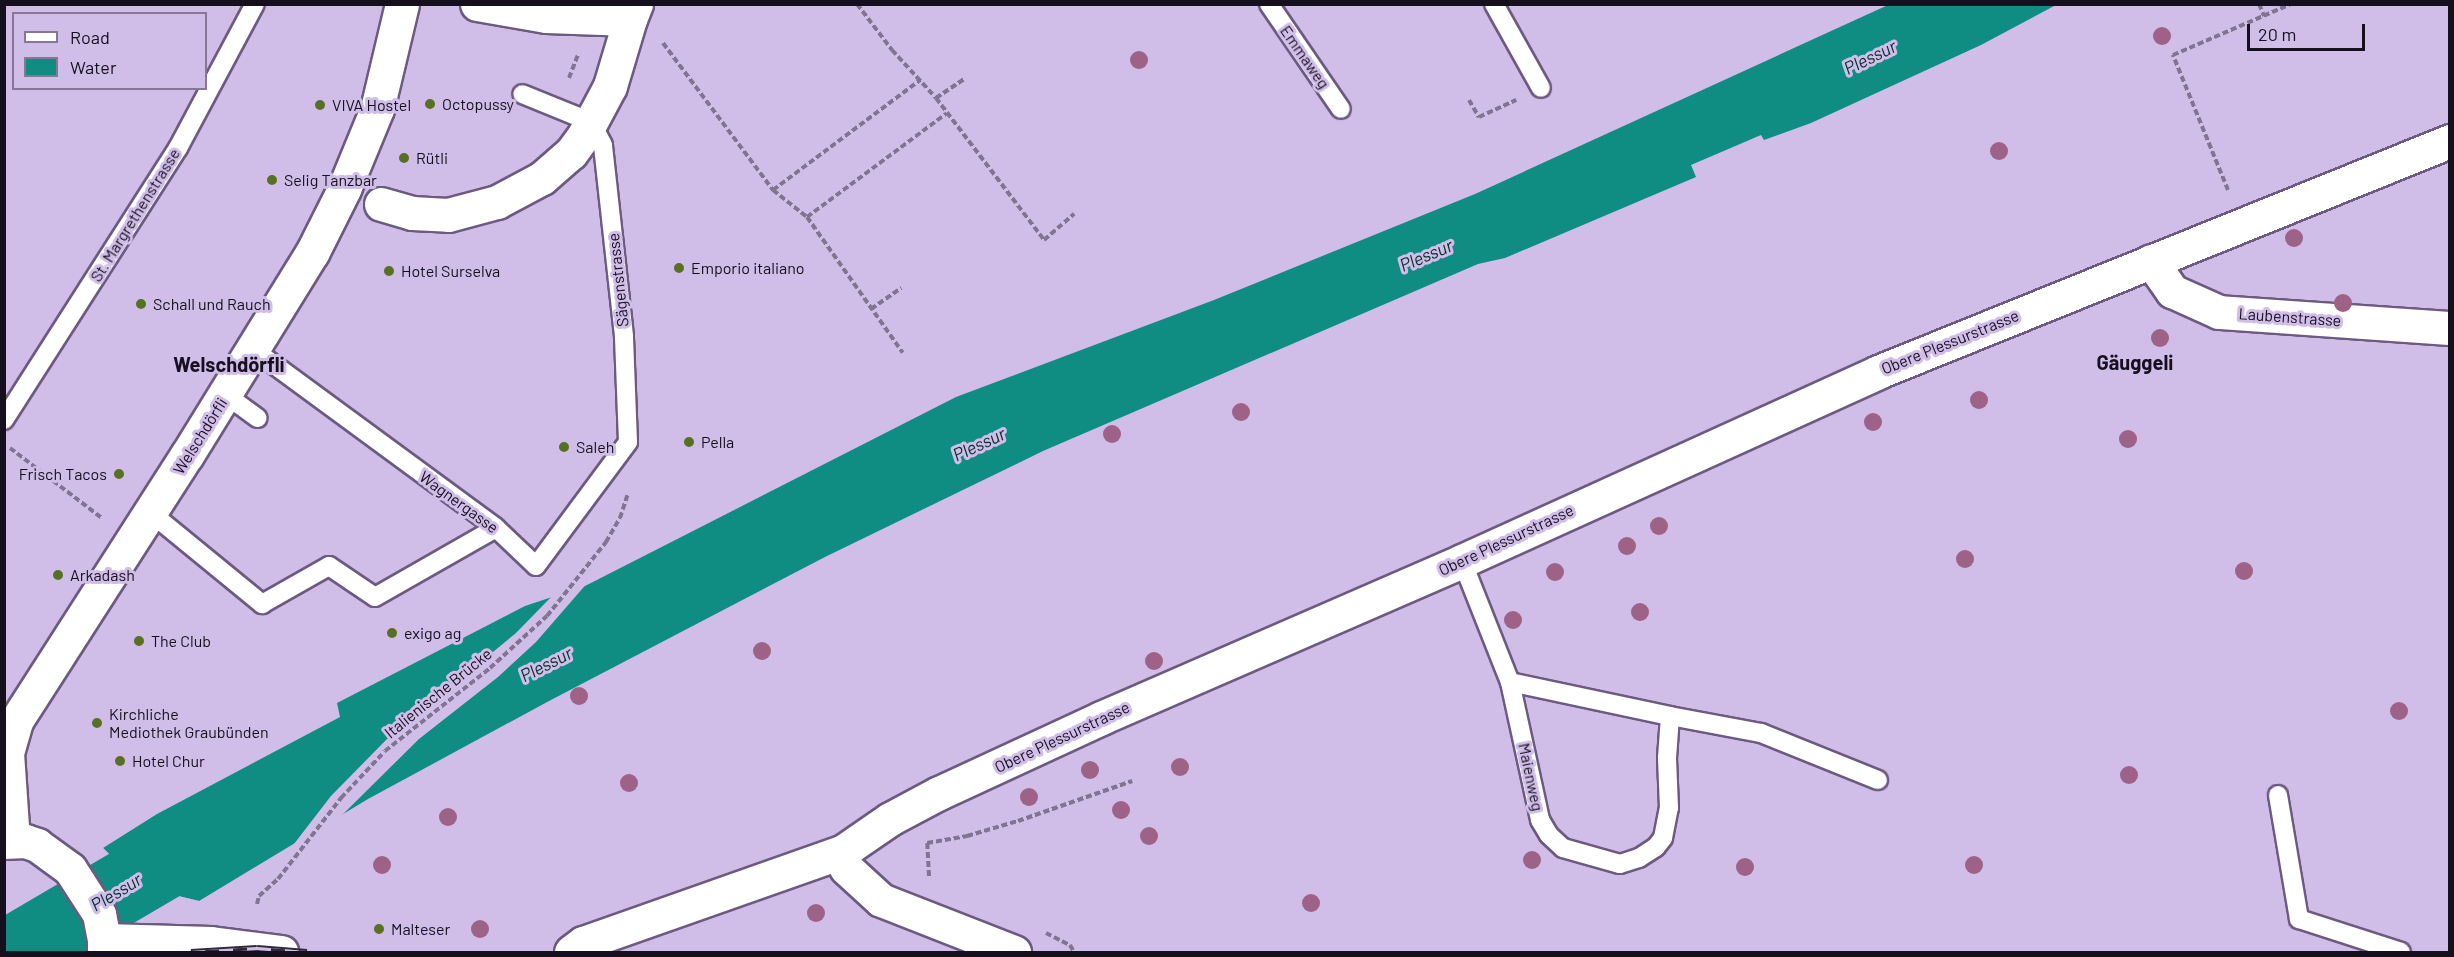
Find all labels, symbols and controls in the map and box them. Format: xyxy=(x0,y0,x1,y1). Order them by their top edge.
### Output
legend xyxy=(12,12,207,90)
scale bar xyxy=(2250,12,2368,50)
street label: Emmaweg xyxy=(1276,22,1334,92)
text: 20 m xyxy=(2258,23,2296,45)
text: Road xyxy=(70,26,110,48)
water label: Plessur xyxy=(1840,35,1900,79)
text: Water xyxy=(70,56,117,78)
place label: Octopussy xyxy=(442,94,514,114)
place label: VIVA Hostel xyxy=(332,95,411,115)
marker: Octopussy xyxy=(423,97,437,111)
marker: VIVA Hostel xyxy=(313,98,327,112)
street label: St. Margrethenstrasse xyxy=(86,145,184,285)
place label: Rütli xyxy=(416,148,448,168)
marker: Rütli xyxy=(397,151,411,165)
place label: Selig Tanzbar xyxy=(284,170,377,190)
marker: Selig Tanzbar xyxy=(265,173,279,187)
street label: Sägenstrasse xyxy=(604,232,632,328)
water label: Plessur xyxy=(1396,234,1456,276)
place label: Emporio italiano xyxy=(691,258,804,278)
place label: Hotel Surselva xyxy=(401,261,500,281)
marker: Emporio italiano xyxy=(672,261,686,275)
marker: Hotel Surselva xyxy=(382,264,396,278)
place label: Schall und Rauch xyxy=(153,294,271,314)
marker: Schall und Rauch xyxy=(134,297,148,311)
street label: Laubenstrasse xyxy=(2238,304,2342,330)
street label: Obere Plessurstrasse xyxy=(1878,306,2022,378)
district label: Gäuggeli xyxy=(2097,350,2173,374)
district label: Welschdörfli xyxy=(173,352,285,376)
street label: Welschdörfli xyxy=(169,394,231,478)
water label: Plessur xyxy=(949,422,1009,466)
place label: Pella xyxy=(701,432,734,452)
marker: Pella xyxy=(682,435,696,449)
place label: Saleh xyxy=(576,437,614,457)
marker: Saleh xyxy=(557,440,571,454)
place label: Frisch Tacos xyxy=(19,464,107,484)
marker: Frisch Tacos xyxy=(112,467,126,481)
street label: Wagnergasse xyxy=(416,467,502,537)
street label: Obere Plessurstrasse xyxy=(1435,500,1577,580)
place label: Arkadash xyxy=(70,565,135,585)
marker: Arkadash xyxy=(51,568,65,582)
place label: exigo ag xyxy=(404,623,461,643)
marker: exigo ag xyxy=(385,626,399,640)
place label: The Club xyxy=(151,631,211,651)
marker: The Club xyxy=(132,634,146,648)
water label: Plessur xyxy=(516,642,576,686)
street label: Italienische Brücke xyxy=(380,644,496,742)
street label: Obere Plessurstrasse xyxy=(991,697,1133,777)
place label: Kirchliche Mediothek Graubünden xyxy=(109,704,269,742)
marker: Kirchliche Mediothek Graubünden xyxy=(90,716,104,730)
street label: Maienweg xyxy=(1514,741,1548,813)
place label: Hotel Chur xyxy=(132,751,205,771)
marker: Hotel Chur xyxy=(113,754,127,768)
water label: Plessur xyxy=(87,868,145,916)
place label: Malteser xyxy=(391,919,450,939)
marker: Malteser xyxy=(372,922,386,936)

